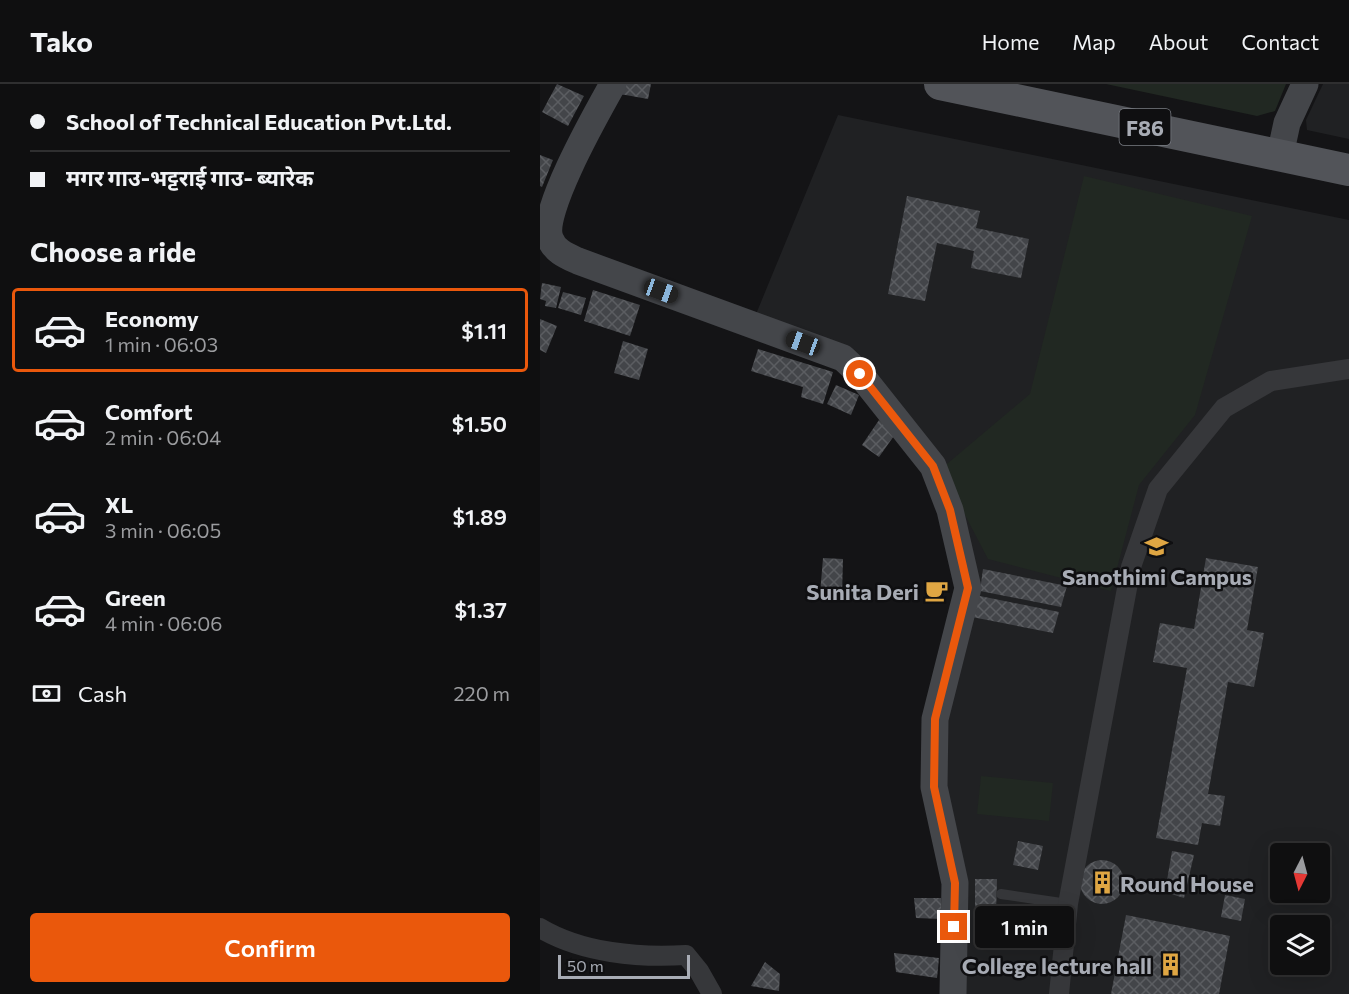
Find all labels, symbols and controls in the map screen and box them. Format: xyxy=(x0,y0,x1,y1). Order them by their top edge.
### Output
text: Tako xyxy=(30,24,93,58)
text: Home xyxy=(982,29,1039,54)
text: Map xyxy=(1072,29,1116,54)
text: About xyxy=(1149,29,1208,54)
text: Contact xyxy=(1241,29,1319,54)
text: School of Technical Education Pvt.Ltd. xyxy=(66,108,452,135)
road number: F86 xyxy=(1120,109,1170,145)
text: मगर गाउ-भट्टराई गाउ- ब्यारेक xyxy=(66,164,313,191)
text: Choose a ride xyxy=(30,235,196,268)
car xyxy=(641,276,681,306)
icon: car xyxy=(33,303,87,357)
text: Economy xyxy=(105,305,199,332)
text: $1.11 xyxy=(461,317,507,344)
car xyxy=(783,328,823,358)
text: 1 min · 06:03 xyxy=(105,332,218,356)
route start xyxy=(846,360,873,387)
icon: car xyxy=(33,396,87,450)
text: Comfort xyxy=(105,398,193,425)
text: $1.50 xyxy=(452,410,507,437)
text: 2 min · 06:04 xyxy=(105,425,221,449)
icon: car xyxy=(33,489,87,543)
text: XL xyxy=(105,491,133,518)
text: $1.89 xyxy=(452,503,507,530)
text: 3 min · 06:05 xyxy=(105,518,221,542)
school or university icon: Sanothimi Campus xyxy=(1144,534,1170,560)
place label: Sanothimi Campus xyxy=(1062,563,1252,590)
place label: Sunita Deri xyxy=(806,578,919,605)
cafe icon: Sunita Deri xyxy=(924,578,950,604)
icon: car xyxy=(33,582,87,636)
text: Green xyxy=(105,584,166,611)
text: $1.37 xyxy=(455,596,507,623)
text: 4 min · 06:06 xyxy=(105,611,222,635)
icon: cash xyxy=(30,677,63,710)
text: Cash xyxy=(78,680,127,707)
text: 220 m xyxy=(454,681,510,705)
north arrow xyxy=(1270,843,1330,903)
map controls xyxy=(1270,843,1330,975)
building icon: Round House xyxy=(1089,870,1115,896)
place label: Round House xyxy=(1120,870,1254,897)
callout: 1 min xyxy=(975,906,1074,948)
button: Confirm xyxy=(30,913,510,982)
route end xyxy=(940,913,967,940)
text: 1 min xyxy=(1001,915,1048,939)
button: layers xyxy=(1270,915,1330,975)
scale bar xyxy=(558,952,690,980)
place label: College lecture hall xyxy=(962,952,1152,979)
building icon: College lecture hall xyxy=(1157,952,1183,978)
text: 50 m xyxy=(567,956,604,975)

